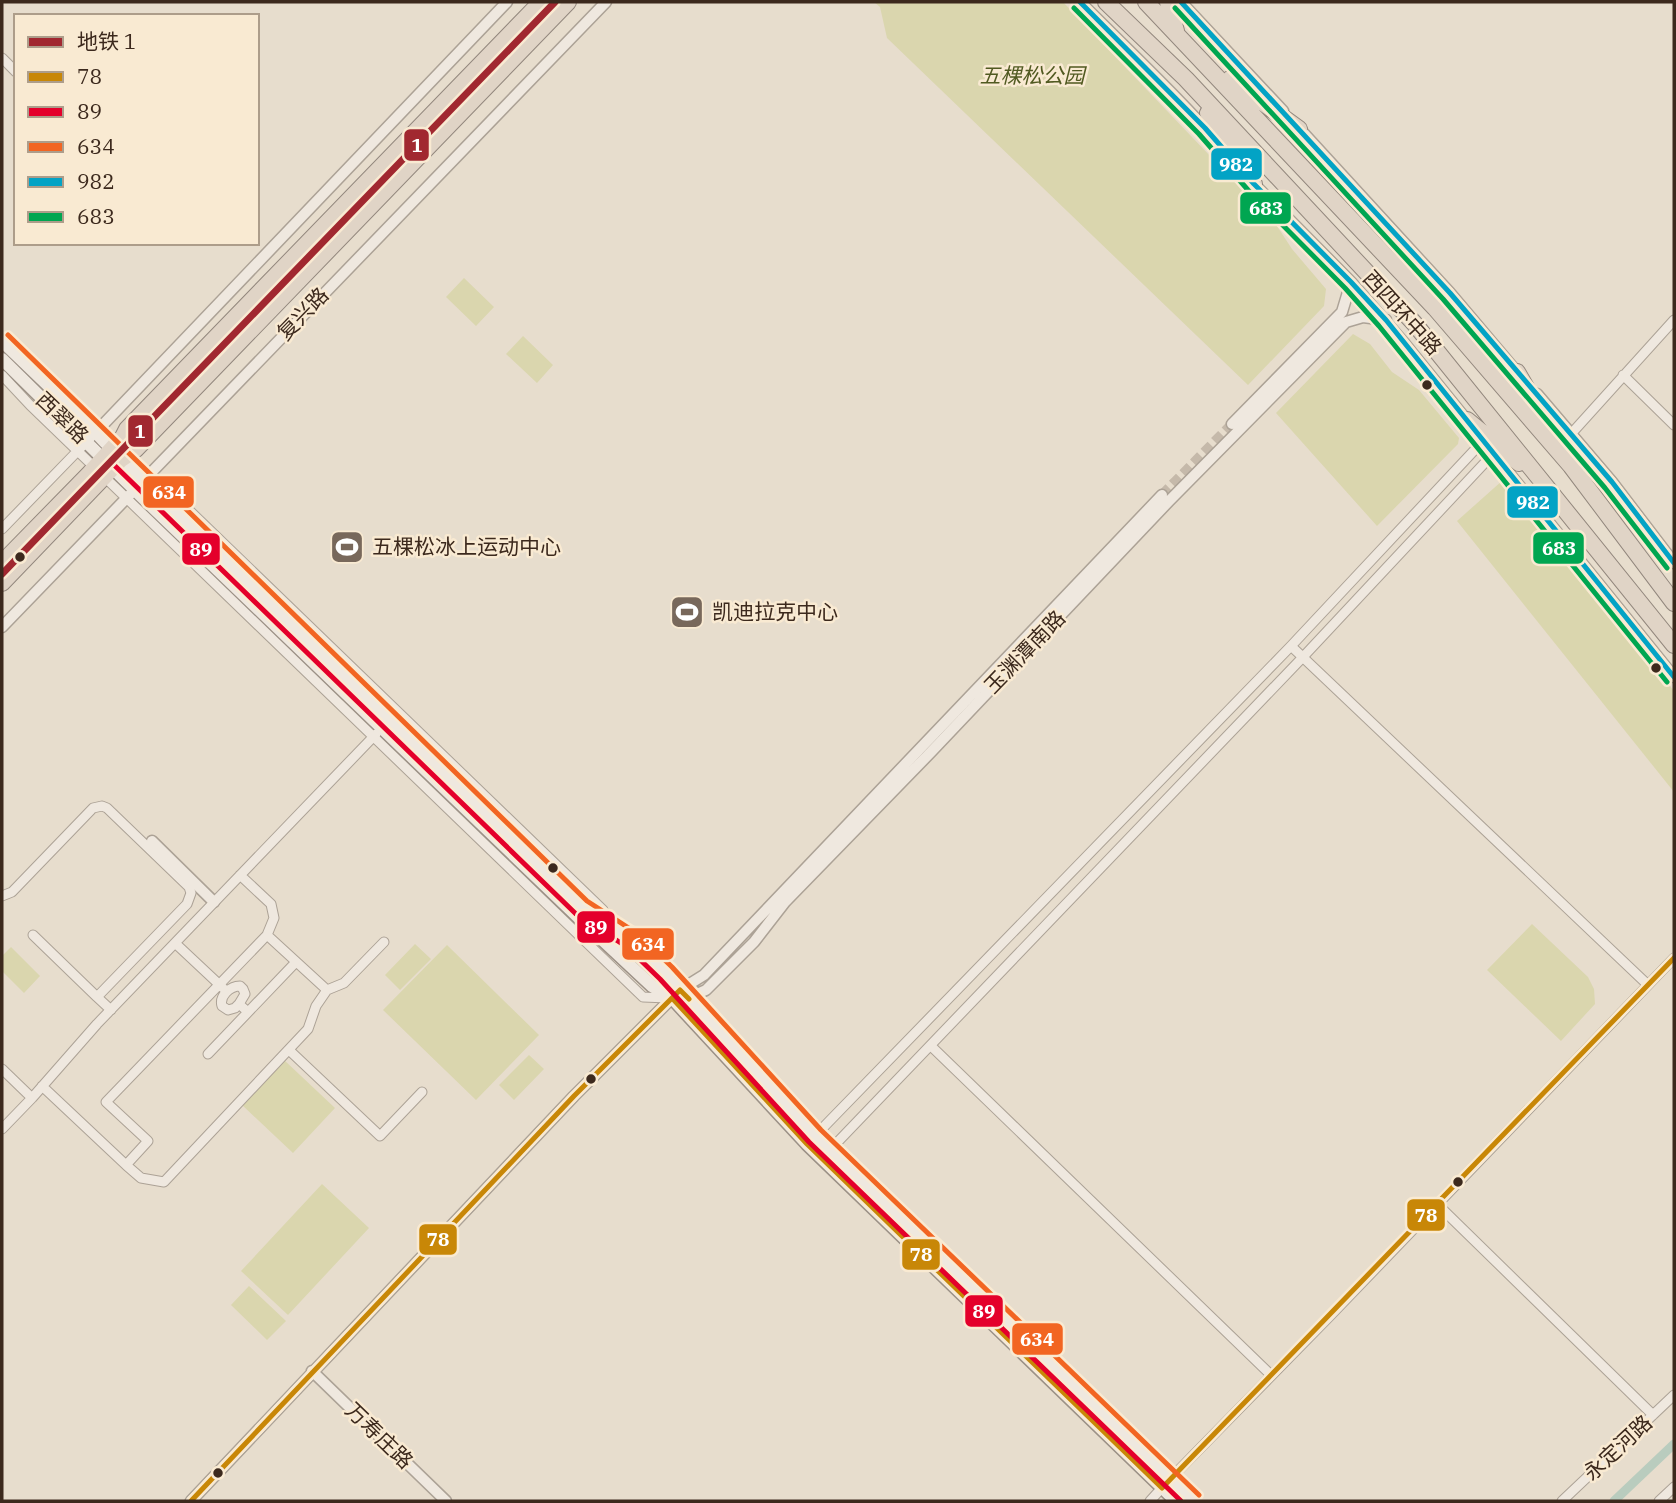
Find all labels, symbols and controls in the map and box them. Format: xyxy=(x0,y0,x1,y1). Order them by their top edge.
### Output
legend xyxy=(14,14,259,245)
text: 地铁 1 xyxy=(77,27,136,55)
park label: 五棵松公园 xyxy=(980,61,1087,89)
text: 78 xyxy=(77,62,102,90)
text: 89 xyxy=(77,97,102,125)
line badge: 1 xyxy=(403,128,430,162)
text: 634 xyxy=(77,132,115,160)
text: 1 xyxy=(411,133,423,157)
line badge: 982 xyxy=(1210,147,1263,181)
text: 982 xyxy=(1219,152,1253,176)
text: 982 xyxy=(77,167,115,195)
line badge: 683 xyxy=(1239,191,1292,225)
text: 683 xyxy=(1249,196,1283,220)
text: 683 xyxy=(77,202,115,230)
street label: 西四环中路 xyxy=(1357,264,1448,361)
street label: 复兴路 xyxy=(270,281,334,346)
unlabelled marker xyxy=(1420,378,1434,392)
street label: 西翠路 xyxy=(30,385,95,449)
line badge: 1 xyxy=(127,414,154,448)
text: 1 xyxy=(134,419,146,443)
line badge: 634 xyxy=(142,475,195,509)
text: 634 xyxy=(152,480,186,504)
line badge: 982 xyxy=(1506,485,1559,519)
text: 982 xyxy=(1516,490,1550,514)
sports icon: 五棵松冰上运动中心 xyxy=(328,528,366,566)
line badge: 683 xyxy=(1532,531,1585,565)
line badge: 89 xyxy=(181,532,221,566)
place label: 五棵松冰上运动中心 xyxy=(372,532,561,560)
text: 683 xyxy=(1542,536,1576,560)
text: 89 xyxy=(190,537,212,561)
unlabelled marker xyxy=(13,550,27,564)
sports icon: 凯迪拉克中心 xyxy=(668,593,706,631)
place label: 凯迪拉克中心 xyxy=(712,597,838,625)
street label: 玉渊潭南路 xyxy=(978,604,1071,699)
unlabelled marker xyxy=(1649,661,1663,675)
unlabelled marker xyxy=(546,861,560,875)
line badge: 89 xyxy=(576,910,616,944)
text: 89 xyxy=(585,915,607,939)
line badge: 634 xyxy=(621,927,675,961)
text: 634 xyxy=(631,932,665,956)
unlabelled marker xyxy=(584,1072,598,1086)
unlabelled marker xyxy=(1451,1175,1465,1189)
line badge: 78 xyxy=(1406,1198,1446,1232)
text: 78 xyxy=(1415,1203,1437,1227)
line badge: 78 xyxy=(418,1223,458,1256)
text: 78 xyxy=(427,1227,449,1251)
line badge: 78 xyxy=(901,1238,941,1271)
text: 78 xyxy=(910,1242,932,1266)
line badge: 89 xyxy=(964,1294,1004,1328)
text: 89 xyxy=(973,1299,995,1323)
line badge: 634 xyxy=(1011,1322,1064,1356)
text: 634 xyxy=(1020,1327,1054,1351)
street label: 万寿庄路 xyxy=(340,1396,420,1475)
street label: 永定河路 xyxy=(1577,1408,1658,1486)
unlabelled marker xyxy=(211,1466,225,1480)

